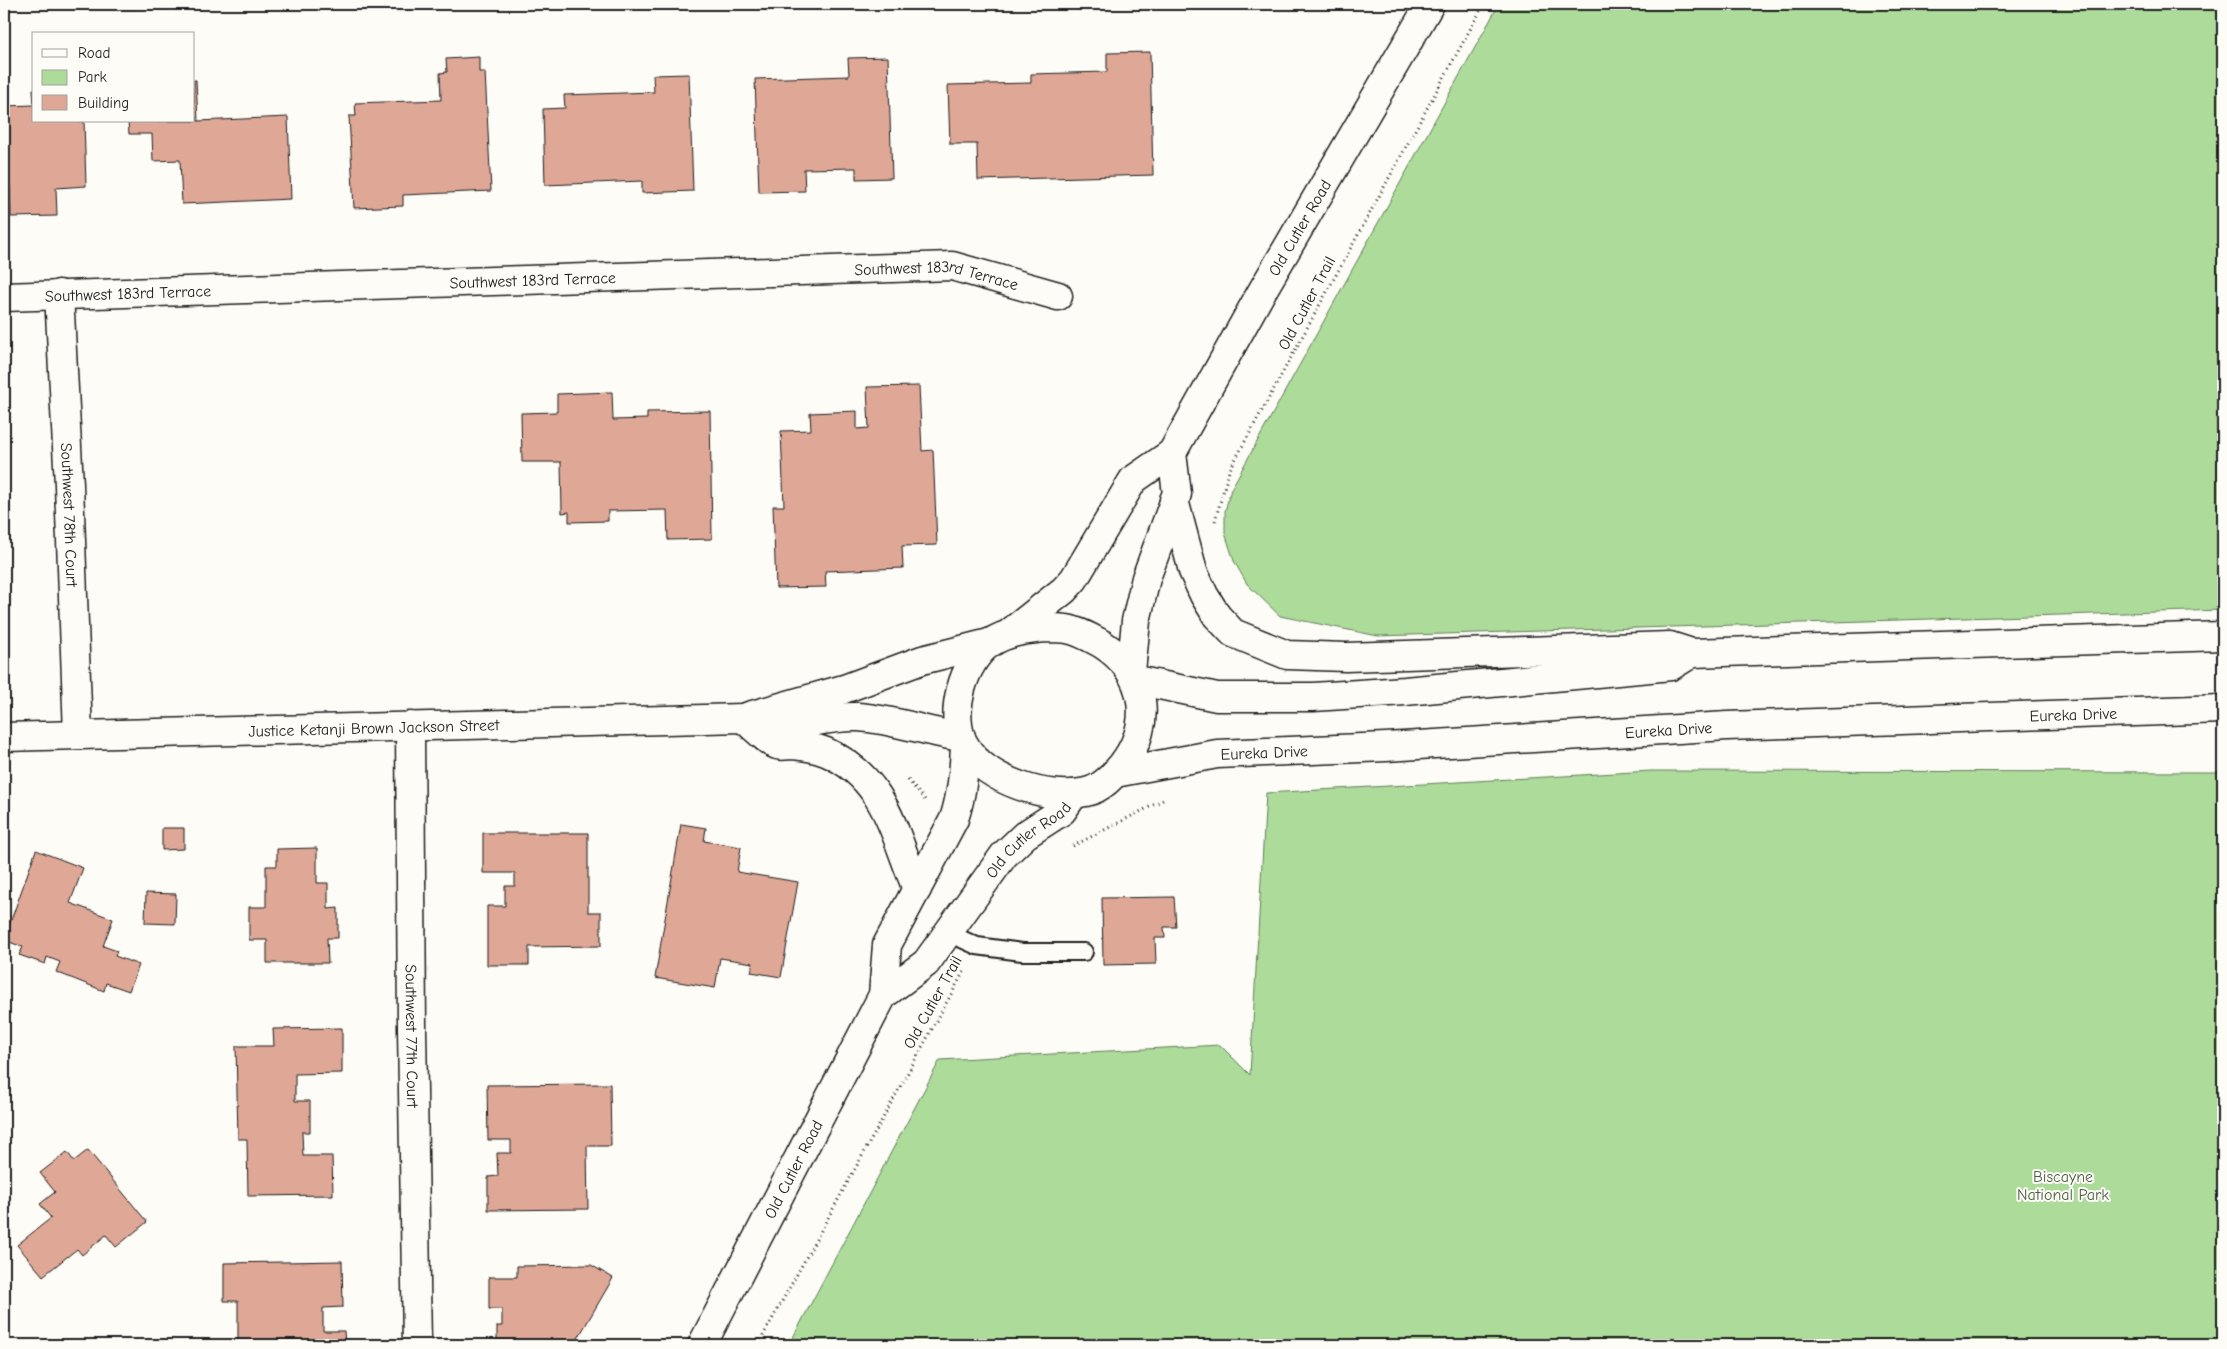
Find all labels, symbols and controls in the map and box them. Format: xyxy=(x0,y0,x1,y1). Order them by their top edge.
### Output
legend xyxy=(32,32,195,122)
text: Road xyxy=(78,44,110,62)
text: Park xyxy=(78,68,107,86)
text: Building xyxy=(78,94,129,112)
street label: Old Cutler Road xyxy=(1265,177,1335,279)
street label: Old Cutler Trail xyxy=(1275,254,1339,353)
street label: Southwest 183rd Terrace xyxy=(854,258,1020,294)
street label: Southwest 183rd Terrace xyxy=(449,269,616,292)
street label: Southwest 183rd Terrace xyxy=(44,282,211,306)
street label: Southwest 78th Court xyxy=(57,442,81,588)
street label: Eureka Drive xyxy=(2029,705,2117,726)
street label: Justice Ketanji Brown Jackson Street xyxy=(248,716,500,741)
street label: Eureka Drive xyxy=(1624,719,1713,742)
street label: Eureka Drive xyxy=(1220,742,1308,764)
street label: Old Cutler Road xyxy=(982,799,1075,882)
street label: Old Cutler Trail xyxy=(900,953,966,1052)
street label: Southwest 77th Court xyxy=(402,964,421,1108)
street label: Old Cutler Road xyxy=(761,1117,827,1222)
park label: Biscayne National Park xyxy=(2017,1168,2109,1204)

